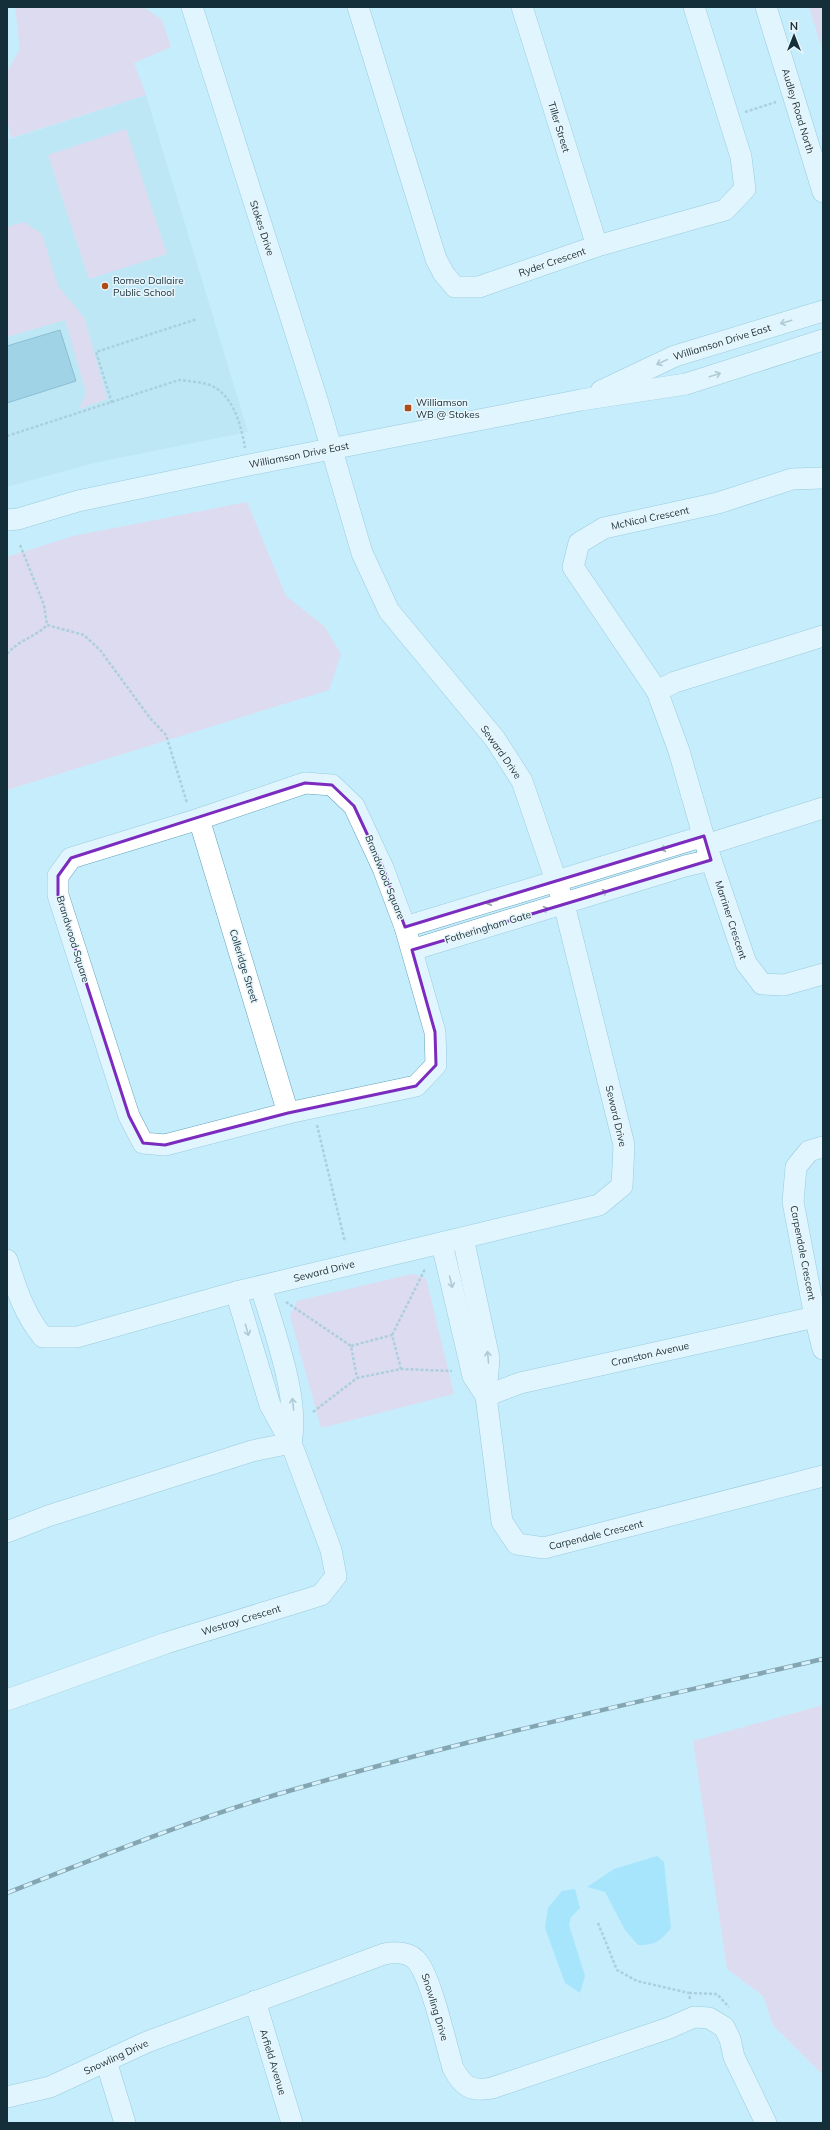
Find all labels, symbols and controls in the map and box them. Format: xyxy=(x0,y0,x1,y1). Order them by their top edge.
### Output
north arrow xyxy=(774,16,814,56)
text: N xyxy=(790,19,798,33)
street label: Audley Road North xyxy=(779,67,817,155)
street label: Tiller Street xyxy=(545,100,573,154)
street label: Stokes Drive xyxy=(247,199,277,257)
street label: Ryder Crescent xyxy=(517,244,588,280)
place label: Romeo Dallaire Public School xyxy=(113,274,184,299)
marker: Romeo Dallaire Public School xyxy=(100,281,110,291)
one-way arrow xyxy=(779,319,792,326)
street label: Williamson Drive East xyxy=(672,321,773,363)
one-way arrow xyxy=(656,359,668,366)
one-way arrow xyxy=(708,371,721,378)
place label: Williamson WB @ Stokes xyxy=(416,396,480,421)
marker: Williamson WB @ Stokes xyxy=(403,403,413,413)
street label: Williamson Drive East xyxy=(248,439,351,471)
street label: McNicol Crescent xyxy=(610,503,691,533)
street label: Seward Drive xyxy=(478,723,524,781)
street label: Brandwood Square xyxy=(362,833,408,921)
one-way arrow xyxy=(660,845,673,852)
street label: Marriner Crescent xyxy=(712,879,750,962)
one-way arrow xyxy=(595,889,608,896)
street label: Brandwood Square xyxy=(54,894,92,984)
one-way arrow xyxy=(485,899,498,906)
one-way arrow xyxy=(536,906,549,913)
street label: Fotheringham Gate xyxy=(443,908,533,946)
street label: Colleridge Street xyxy=(227,928,261,1005)
street label: Seward Drive xyxy=(603,1084,629,1148)
street label: Carpendale Crescent xyxy=(787,1204,819,1302)
street label: Seward Drive xyxy=(292,1257,356,1285)
one-way arrow xyxy=(447,1275,455,1288)
one-way arrow xyxy=(244,1323,251,1336)
street label: Cranston Avenue xyxy=(610,1339,690,1369)
one-way arrow xyxy=(485,1351,492,1364)
one-way arrow xyxy=(289,1398,296,1411)
street label: Carpendale Crescent xyxy=(548,1517,645,1553)
street label: Westray Crescent xyxy=(200,1602,283,1638)
street label: Snowling Drive xyxy=(419,1972,451,2042)
street label: Arfield Avenue xyxy=(257,2027,289,2097)
street label: Snowling Drive xyxy=(82,2036,150,2078)

